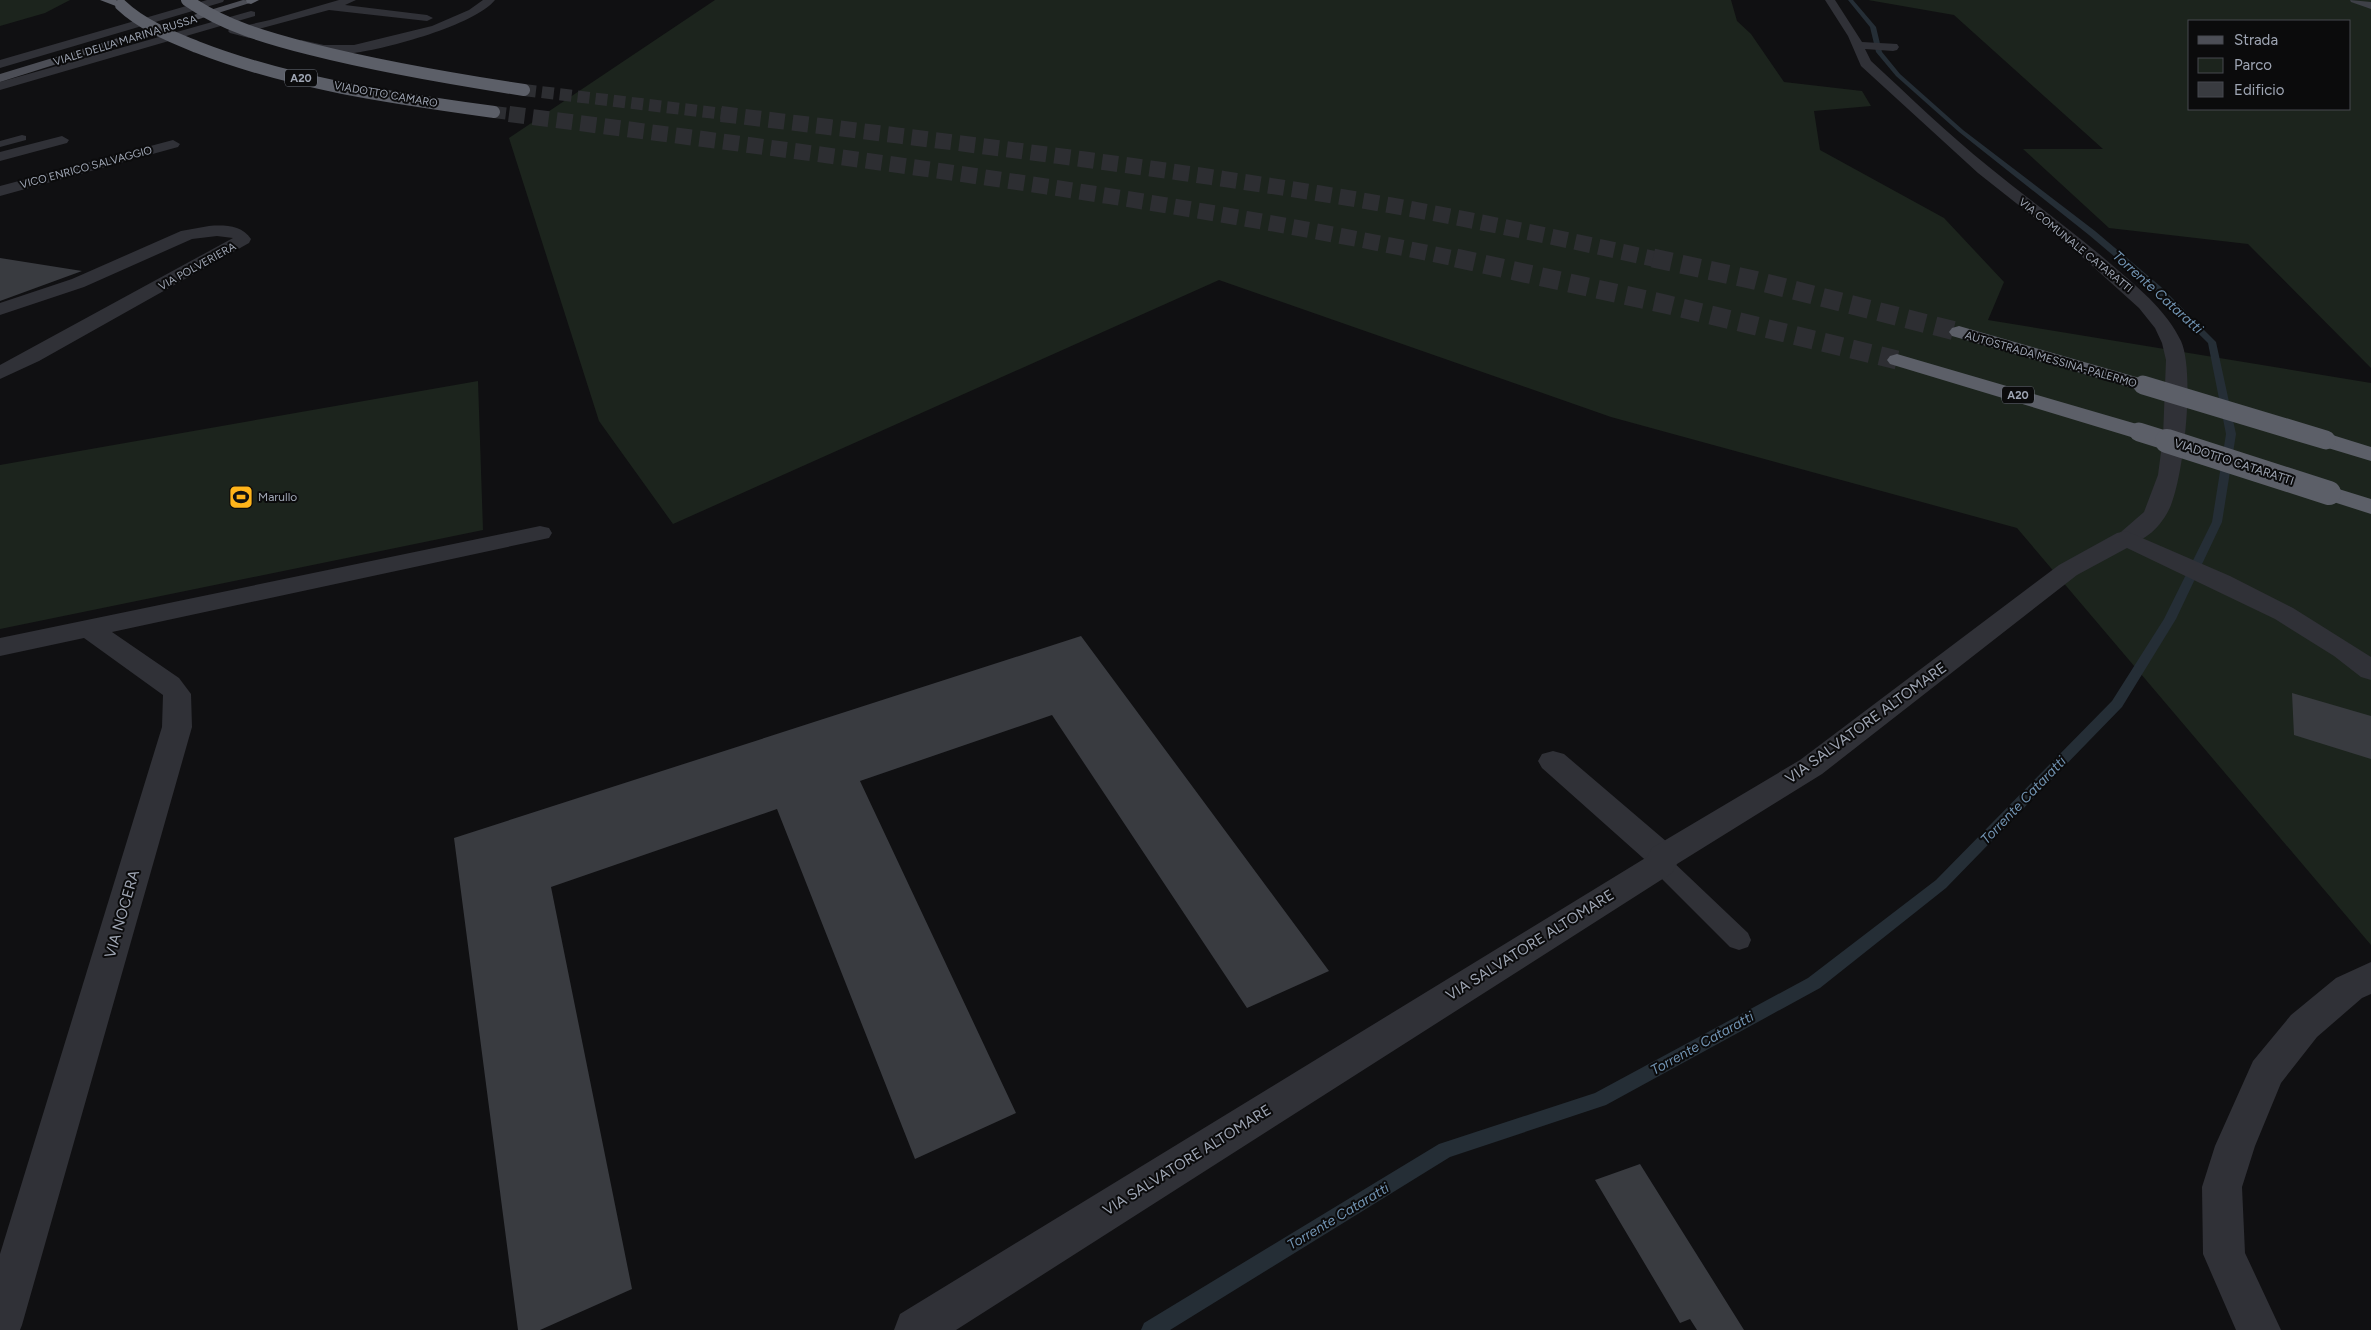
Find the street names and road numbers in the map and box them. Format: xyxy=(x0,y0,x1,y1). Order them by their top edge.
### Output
street label: VIALE DELLA MARINA RUSSA xyxy=(52,12,199,69)
road number: A20 xyxy=(285,70,317,86)
street label: VIADOTTO CAMARO xyxy=(333,79,439,110)
street label: VICO ENRICO SALVAGGIO xyxy=(19,143,154,191)
street label: VIA COMUNALE CATARATTI xyxy=(2016,195,2135,295)
street label: VIA POLVERIERA xyxy=(156,240,239,293)
street label: AUTOSTRADA MESSINA-PALERMO xyxy=(1963,329,2139,390)
road number: A20 xyxy=(2002,386,2034,404)
street label: VIADOTTO CATARATTI xyxy=(2172,436,2296,488)
street label: VIA SALVATORE ALTOMARE xyxy=(1782,658,1950,788)
street label: VIA NOCERA xyxy=(101,868,143,960)
street label: VIA SALVATORE ALTOMARE xyxy=(1443,886,1617,1004)
street label: VIA SALVATORE ALTOMARE xyxy=(1100,1101,1274,1219)

